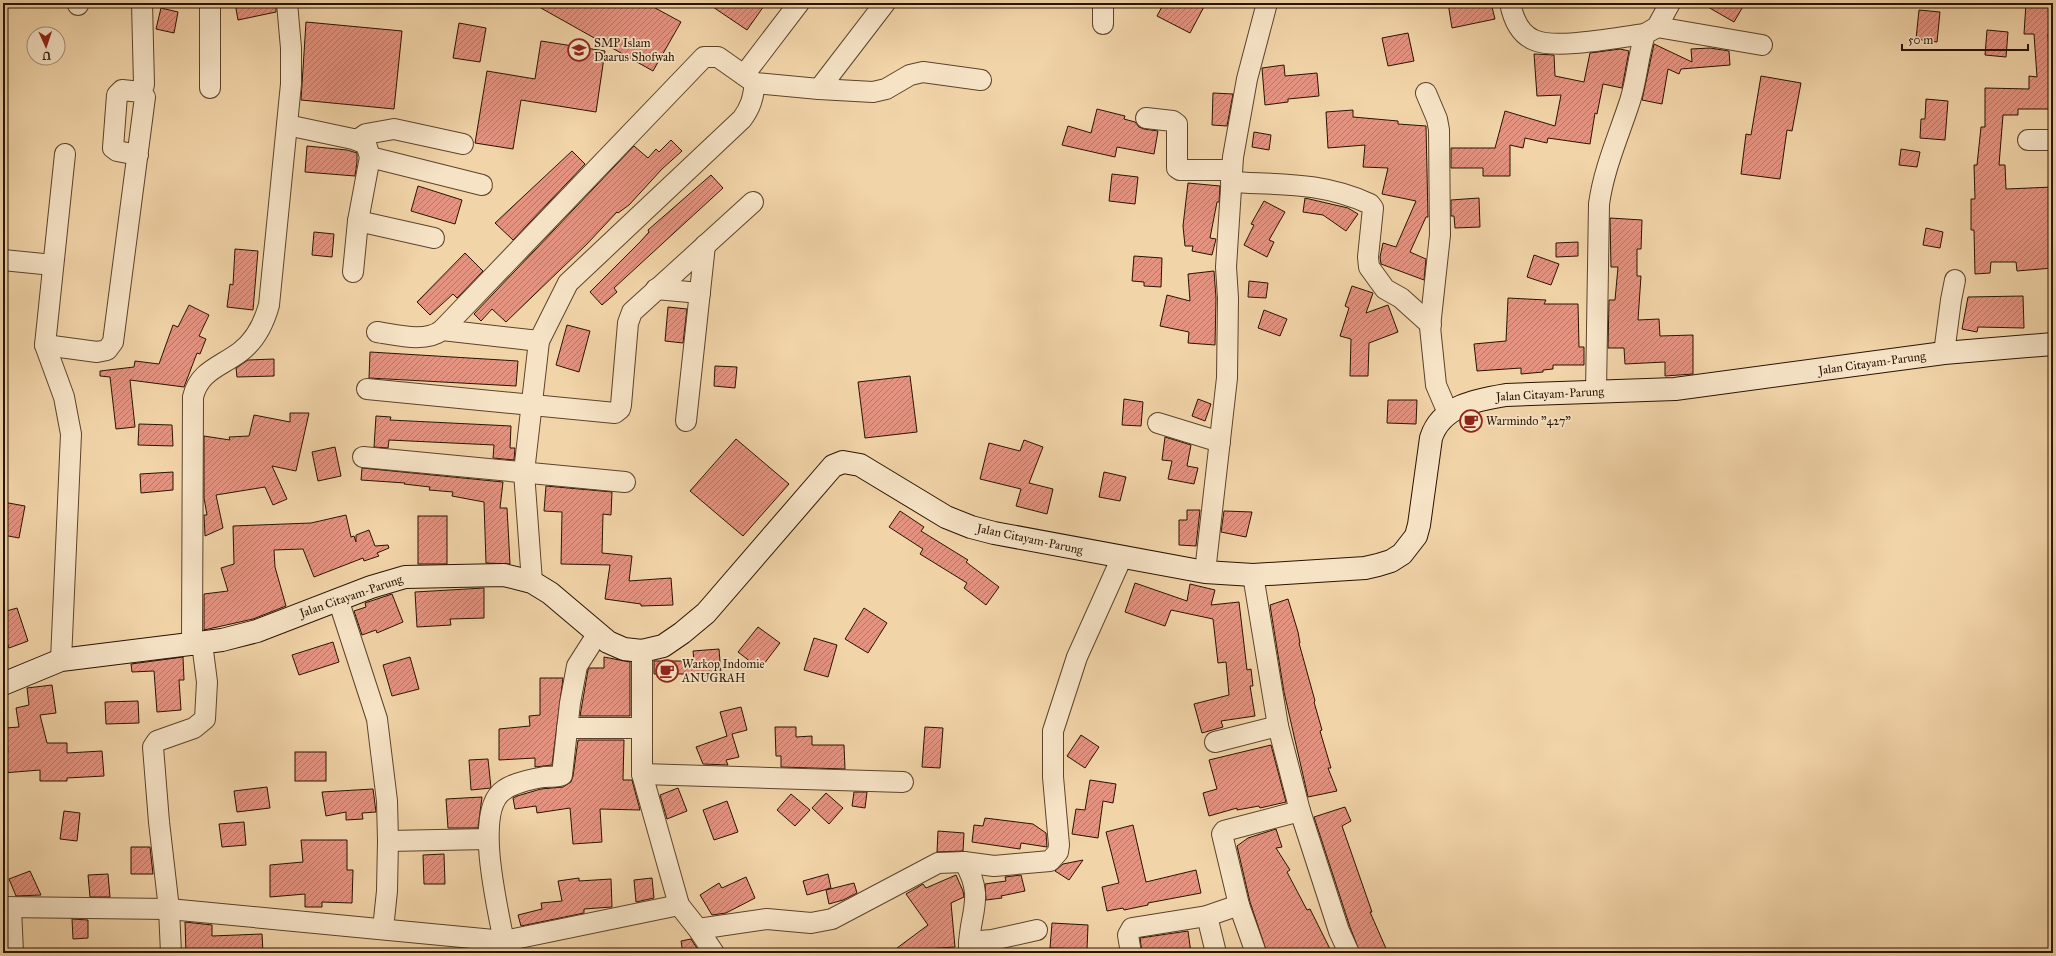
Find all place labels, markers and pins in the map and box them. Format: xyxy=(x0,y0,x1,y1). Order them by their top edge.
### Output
place label: SMP Islam Daarus Shofwah xyxy=(594,36,675,64)
school or university icon: SMP Islam Daarus Shofwah xyxy=(566,37,592,63)
cafe icon: Warmindo "427" xyxy=(1458,408,1484,434)
place label: Warmindo "427" xyxy=(1486,414,1571,428)
place label: Warkop Indomie ANUGRAH xyxy=(681,657,765,685)
cafe icon: Warkop Indomie ANUGRAH xyxy=(654,658,680,684)

